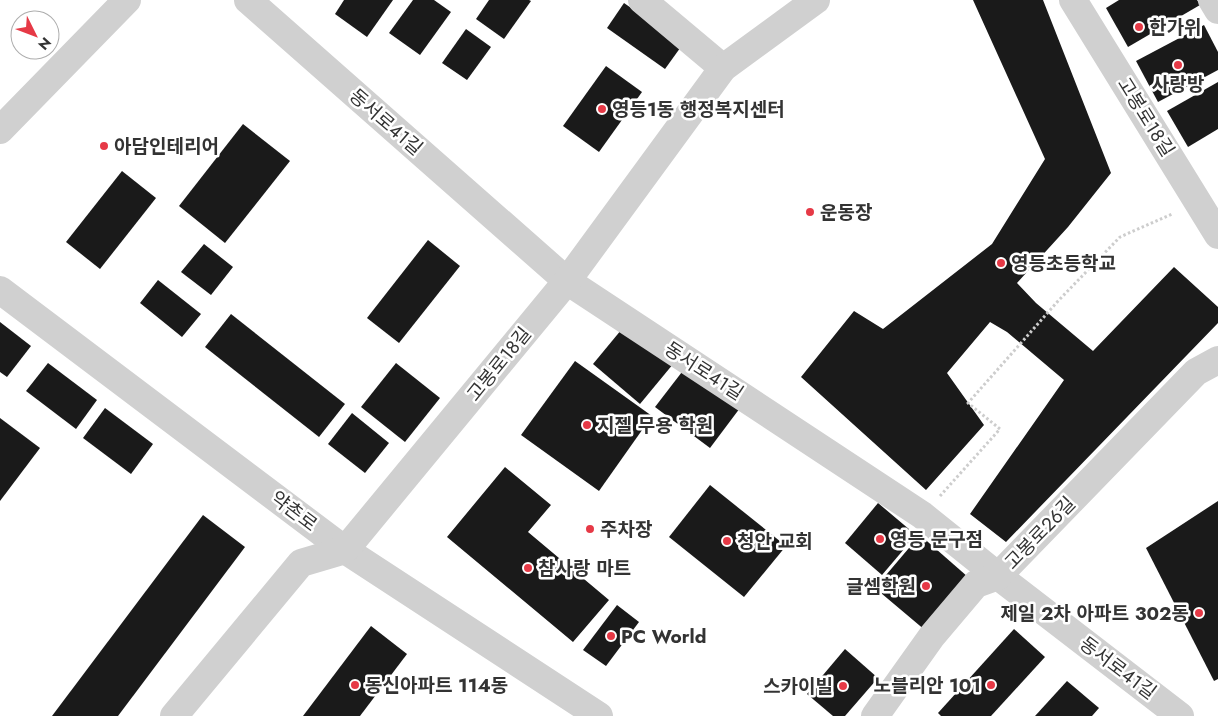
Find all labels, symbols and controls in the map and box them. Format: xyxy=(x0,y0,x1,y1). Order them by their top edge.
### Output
north arrow xyxy=(10,10,60,60)
place label: 한가위 xyxy=(1149,14,1201,41)
marker: 한가위 xyxy=(1133,21,1145,33)
text: N xyxy=(34,33,56,55)
marker: 사랑방 xyxy=(1172,59,1184,71)
place label: 사랑방 xyxy=(1152,71,1205,98)
street label: 고봉로18길 xyxy=(1111,72,1181,162)
street label: 동서로41길 xyxy=(343,82,429,162)
place label: 영등1동 행정복지센터 xyxy=(612,96,785,123)
marker: 영등1동 행정복지센터 xyxy=(596,103,608,115)
place label: 아담인테리어 xyxy=(114,133,219,160)
marker: 아담인테리어 xyxy=(98,140,110,152)
place label: 운동장 xyxy=(820,199,872,226)
marker: 운동장 xyxy=(804,206,816,218)
place label: 영등초등학교 xyxy=(1011,250,1116,277)
marker: 영등초등학교 xyxy=(995,257,1007,269)
street label: 고봉로18길 xyxy=(461,321,537,407)
street label: 동서로41길 xyxy=(659,335,749,407)
place label: 지젤 무용 학원 xyxy=(597,412,713,439)
marker: 지젤 무용 학원 xyxy=(581,419,593,431)
street label: 약촌로 xyxy=(265,484,323,538)
street label: 고봉로26길 xyxy=(998,491,1082,575)
place label: 주차장 xyxy=(600,516,652,543)
marker: 주차장 xyxy=(584,523,596,535)
place label: 영등 문구점 xyxy=(890,526,983,553)
place label: 청안 교회 xyxy=(737,528,813,555)
marker: 영등 문구점 xyxy=(874,533,886,545)
marker: 청안 교회 xyxy=(721,535,733,547)
place label: 참사랑 마트 xyxy=(538,555,631,582)
marker: 참사랑 마트 xyxy=(522,562,534,574)
place label: 글셈학원 xyxy=(846,573,916,600)
marker: 글셈학원 xyxy=(920,580,932,592)
place label: 제일 2차 아파트 302동 xyxy=(1000,600,1189,627)
marker: 제일 2차 아파트 302동 xyxy=(1193,607,1205,619)
place label: PC World xyxy=(621,623,706,650)
marker: PC World xyxy=(605,630,617,642)
street label: 동서로41길 xyxy=(1074,630,1162,706)
place label: 동신아파트 114동 xyxy=(365,672,508,699)
place label: 노블리안 101 xyxy=(873,672,981,699)
place label: 스카이빌 xyxy=(763,673,833,700)
marker: 동신아파트 114동 xyxy=(349,679,361,691)
marker: 노블리안 101 xyxy=(985,679,997,691)
marker: 스카이빌 xyxy=(837,680,849,692)

